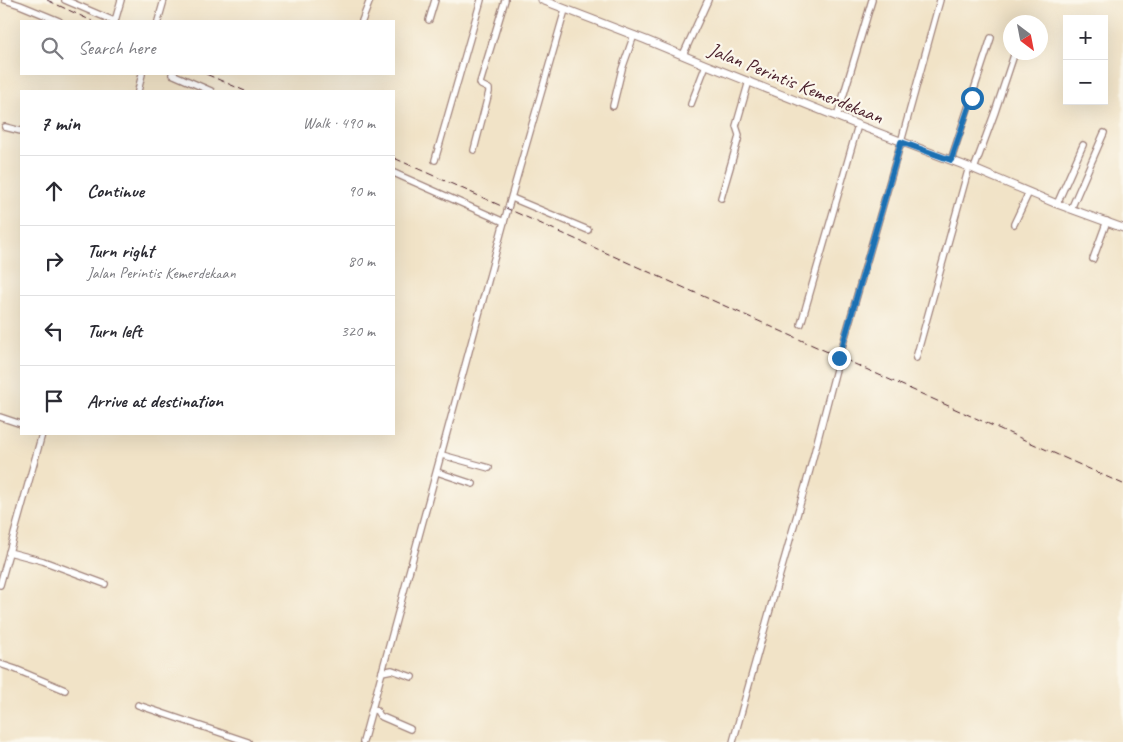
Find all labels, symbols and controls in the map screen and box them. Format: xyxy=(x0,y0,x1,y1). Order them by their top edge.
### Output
north arrow xyxy=(1003,15,1048,60)
map controls xyxy=(1063,15,1108,105)
button: + xyxy=(1063,15,1108,60)
search box xyxy=(20,20,395,75)
icon: search xyxy=(38,34,66,62)
text: Search here xyxy=(78,36,155,60)
street label: Jalan Perintis Kemerdekaan xyxy=(704,36,888,130)
button: − xyxy=(1063,60,1108,105)
route start xyxy=(961,87,984,110)
text: 7 min xyxy=(40,110,80,136)
text: Walk · 490 m xyxy=(303,113,375,133)
icon: ahead xyxy=(40,177,68,205)
text: Continue xyxy=(87,179,144,203)
text: 90 m xyxy=(348,181,375,201)
text: Turn right xyxy=(87,239,154,263)
icon: right xyxy=(40,247,68,275)
text: 80 m xyxy=(348,251,375,271)
text: Jalan Perintis Kemerdekaan xyxy=(87,263,236,283)
icon: left xyxy=(40,317,68,345)
text: Turn left xyxy=(87,319,142,343)
text: 320 m xyxy=(341,321,375,341)
route end xyxy=(828,347,851,370)
icon: arrive xyxy=(40,387,68,415)
text: Arrive at destination xyxy=(87,389,223,413)

